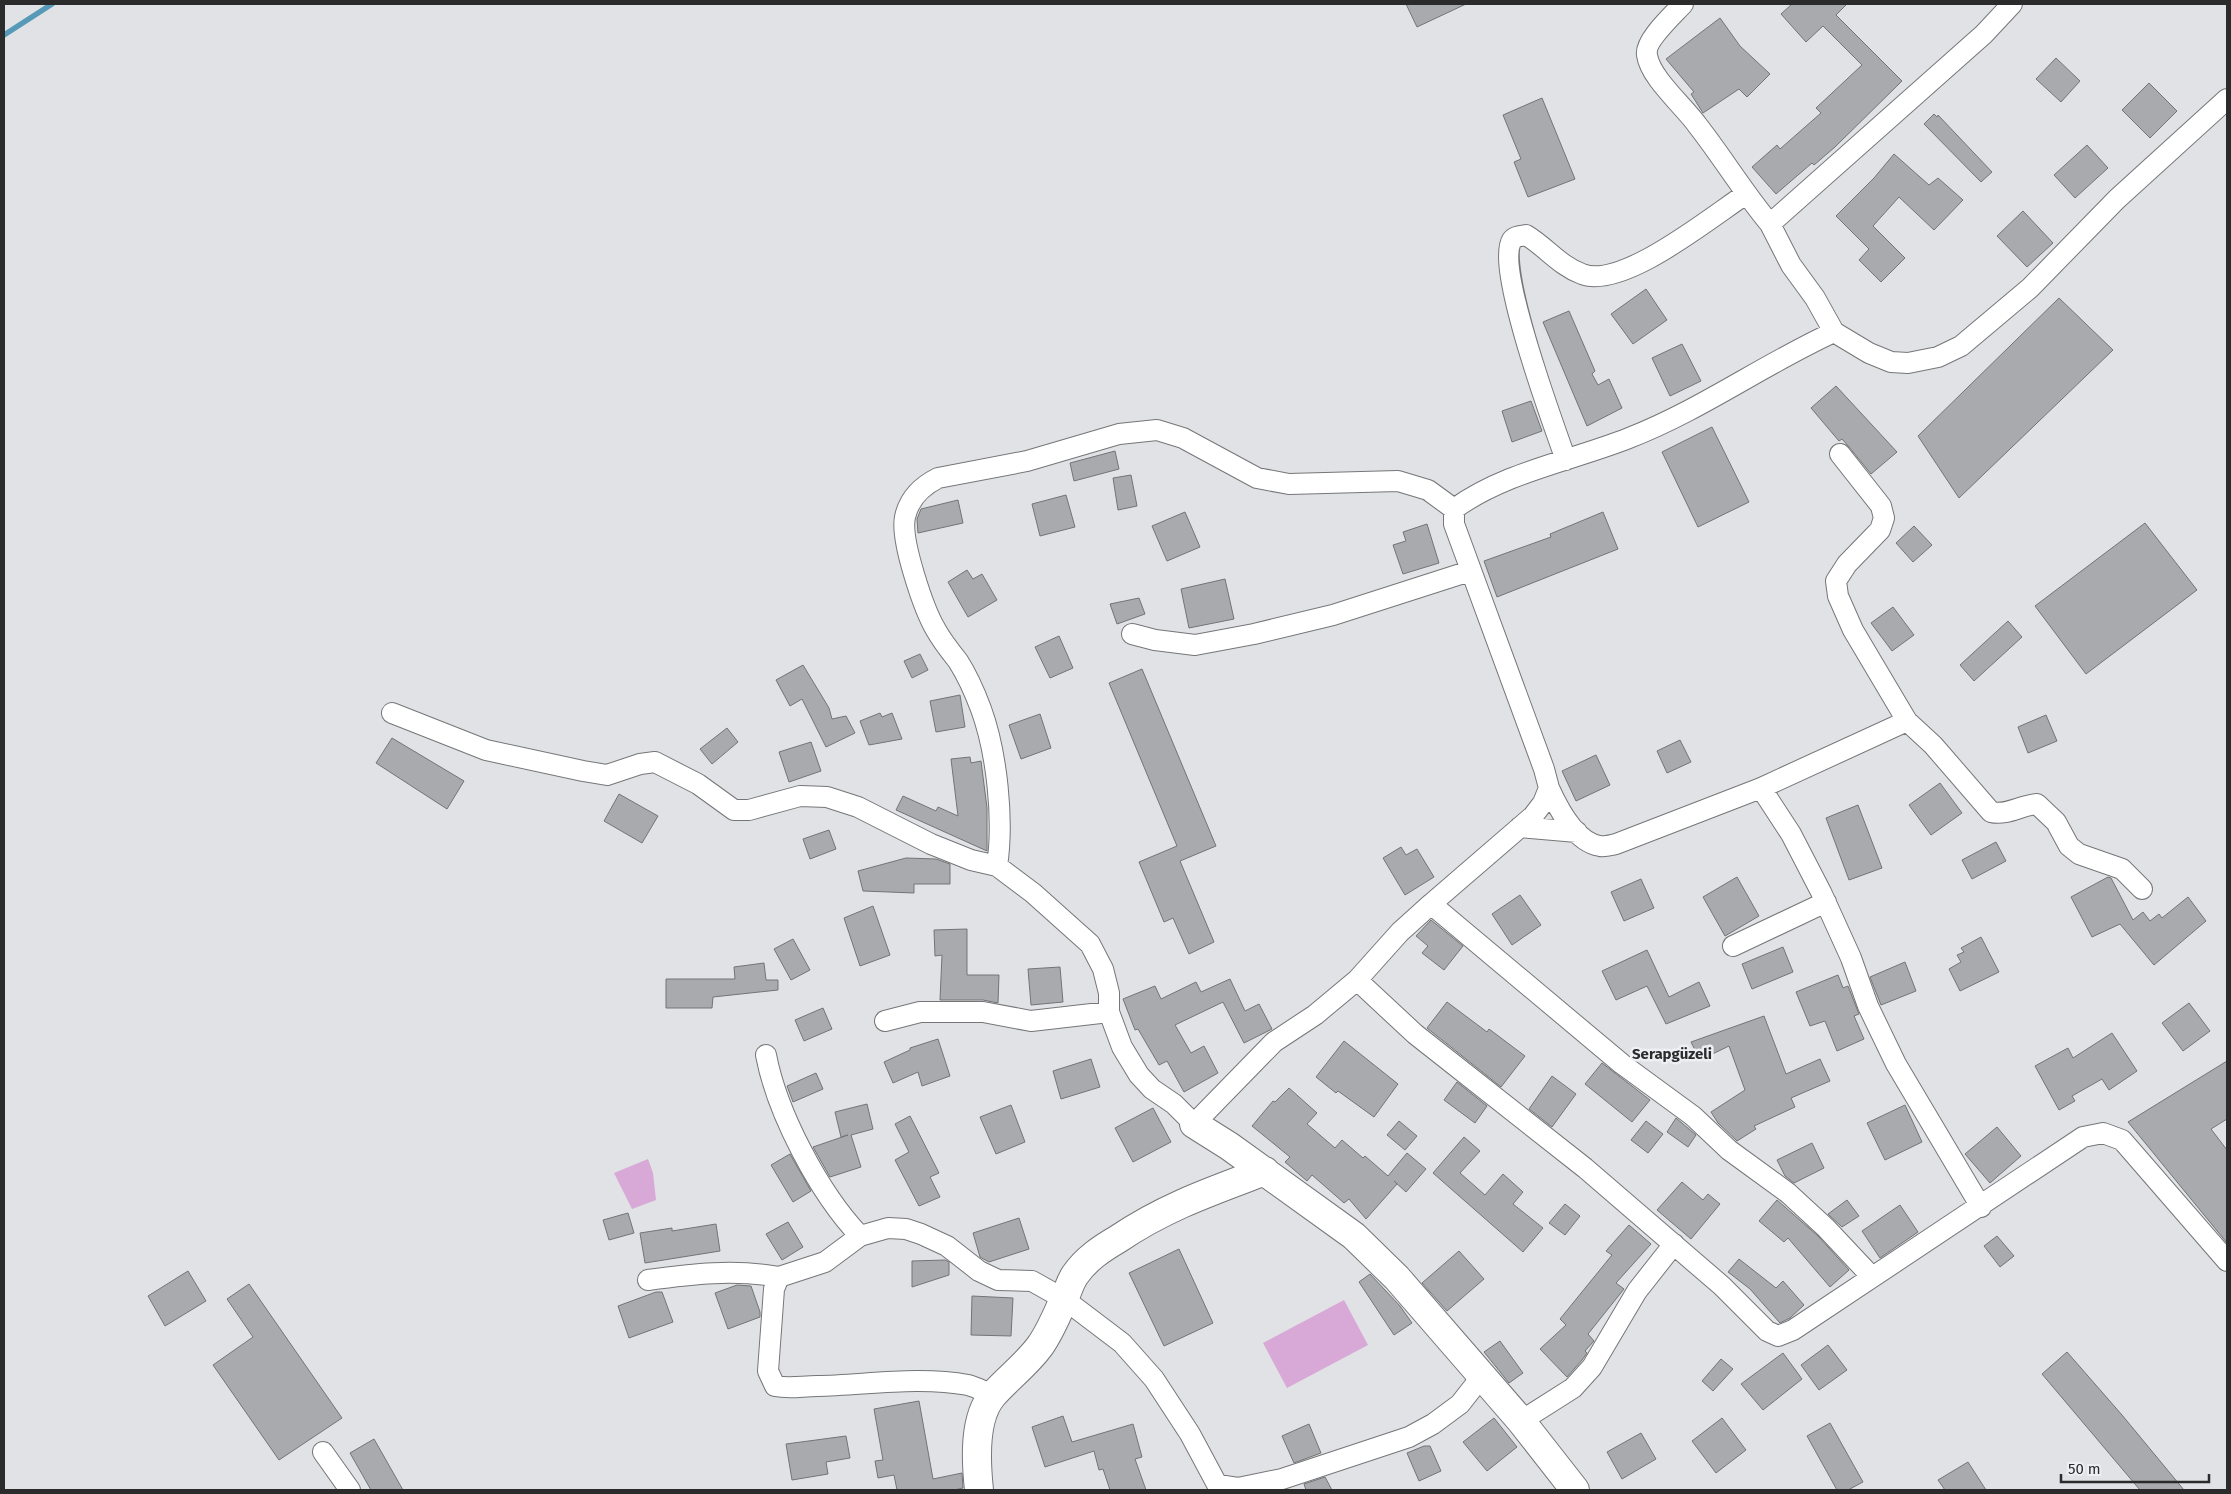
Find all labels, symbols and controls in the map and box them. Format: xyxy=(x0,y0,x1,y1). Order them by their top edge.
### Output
district label: Serapgüzeli xyxy=(1632,1045,1712,1063)
scale bar xyxy=(2061,1452,2208,1484)
text: 50 m xyxy=(2068,1460,2101,1478)

